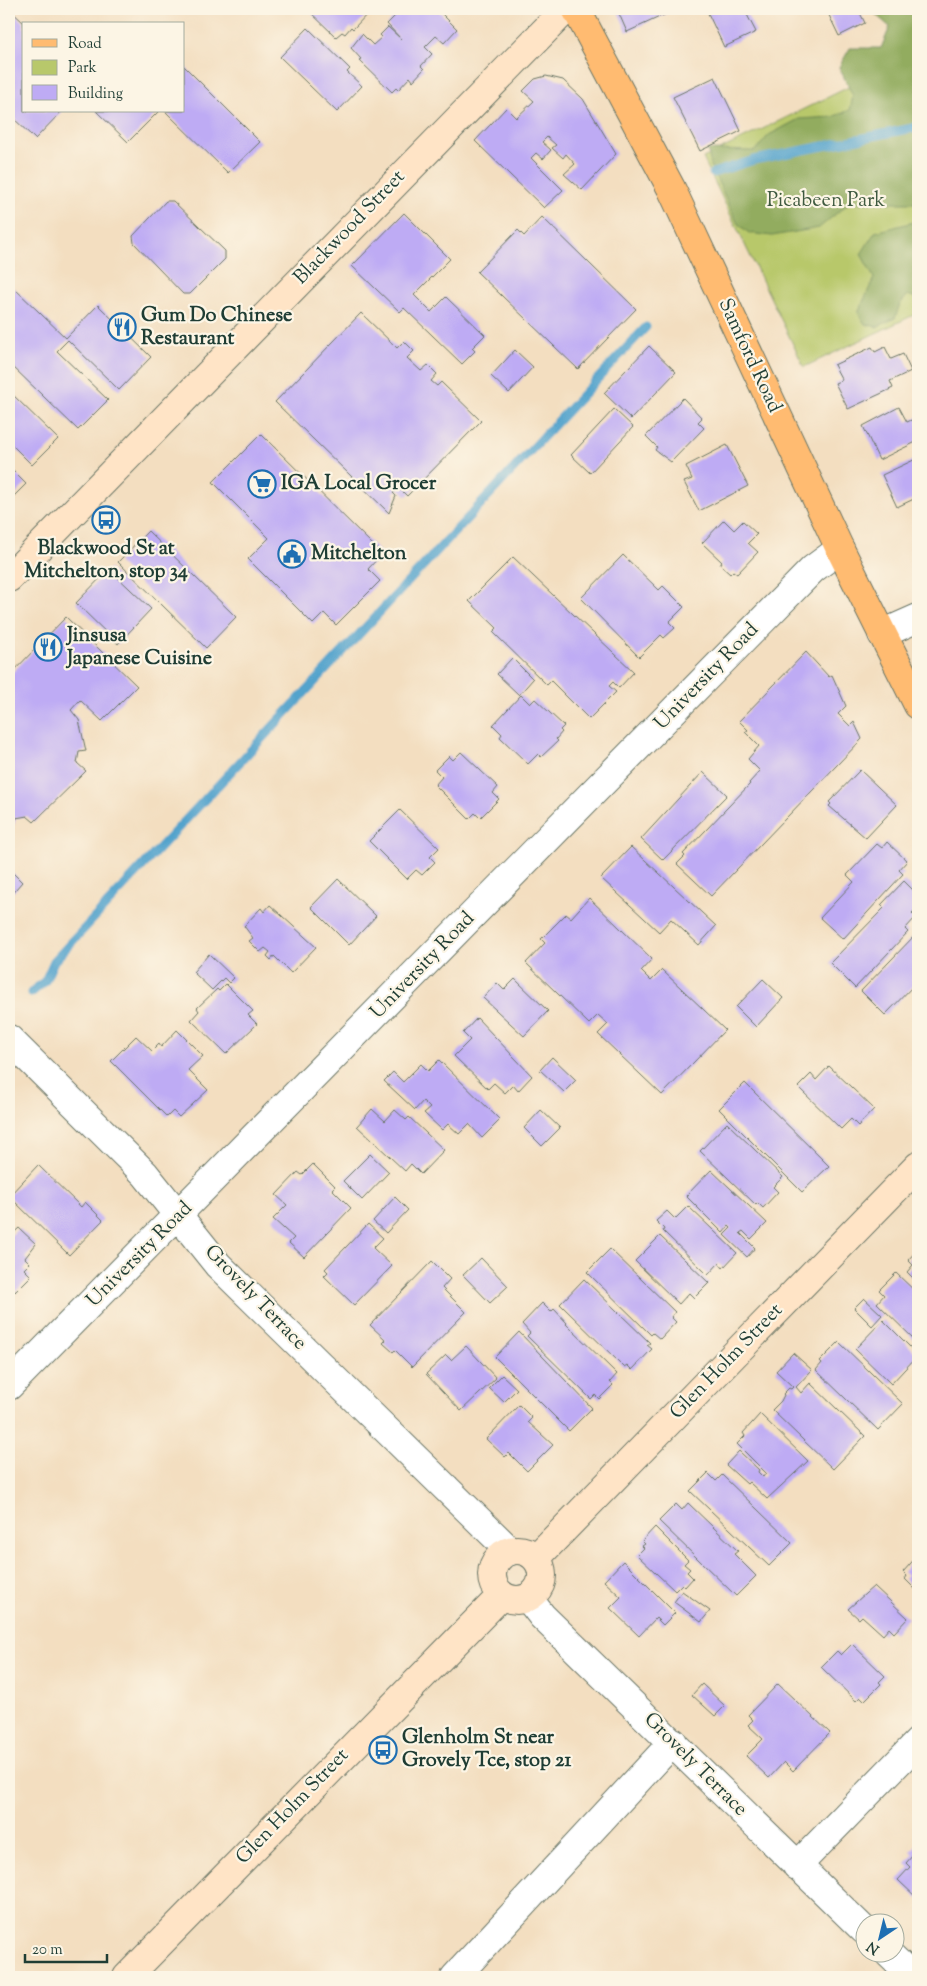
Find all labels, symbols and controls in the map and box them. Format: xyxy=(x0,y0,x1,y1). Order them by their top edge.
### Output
legend xyxy=(22,22,185,112)
text: Road xyxy=(68,34,102,55)
text: Park xyxy=(68,58,97,79)
text: Building xyxy=(68,84,123,105)
street label: Blackwood Street xyxy=(287,164,413,292)
park label: Picabeen Park xyxy=(767,187,885,216)
street label: Samford Road xyxy=(710,294,788,418)
place label: Gum Do Chinese Restaurant xyxy=(141,302,292,354)
restaurant icon: Gum Do Chinese Restaurant xyxy=(107,312,137,342)
supermarket icon: IGA Local Grocer xyxy=(247,469,277,499)
place label: IGA Local Grocer xyxy=(281,470,437,499)
bus stop icon: Blackwood St at Mitchelton, stop 34 xyxy=(91,505,121,535)
place label: Blackwood St at Mitchelton, stop 34 xyxy=(24,535,188,587)
public building icon: Mitchelton xyxy=(277,539,307,569)
place label: Mitchelton xyxy=(311,540,407,569)
street label: University Road xyxy=(648,617,766,737)
place label: Jinsusa Japanese Cuisine xyxy=(65,622,212,674)
restaurant icon: Jinsusa Japanese Cuisine xyxy=(33,632,63,662)
street label: University Road xyxy=(364,906,482,1026)
street label: University Road xyxy=(80,1195,200,1315)
street label: Grovely Terrace xyxy=(197,1239,313,1357)
street label: Glen Holm Street xyxy=(664,1297,790,1427)
street label: Grovely Terrace xyxy=(636,1706,754,1824)
place label: Glenholm St near Grovely Tce, stop 21 xyxy=(402,1724,571,1776)
bus stop icon: Glenholm St near Grovely Tce, stop 21 xyxy=(368,1735,398,1765)
street label: Glen Holm Street xyxy=(230,1742,356,1872)
north arrow xyxy=(854,1914,904,1964)
scale bar xyxy=(25,1931,108,1963)
text: N xyxy=(863,1936,884,1958)
text: 20 m xyxy=(32,1940,63,1961)

